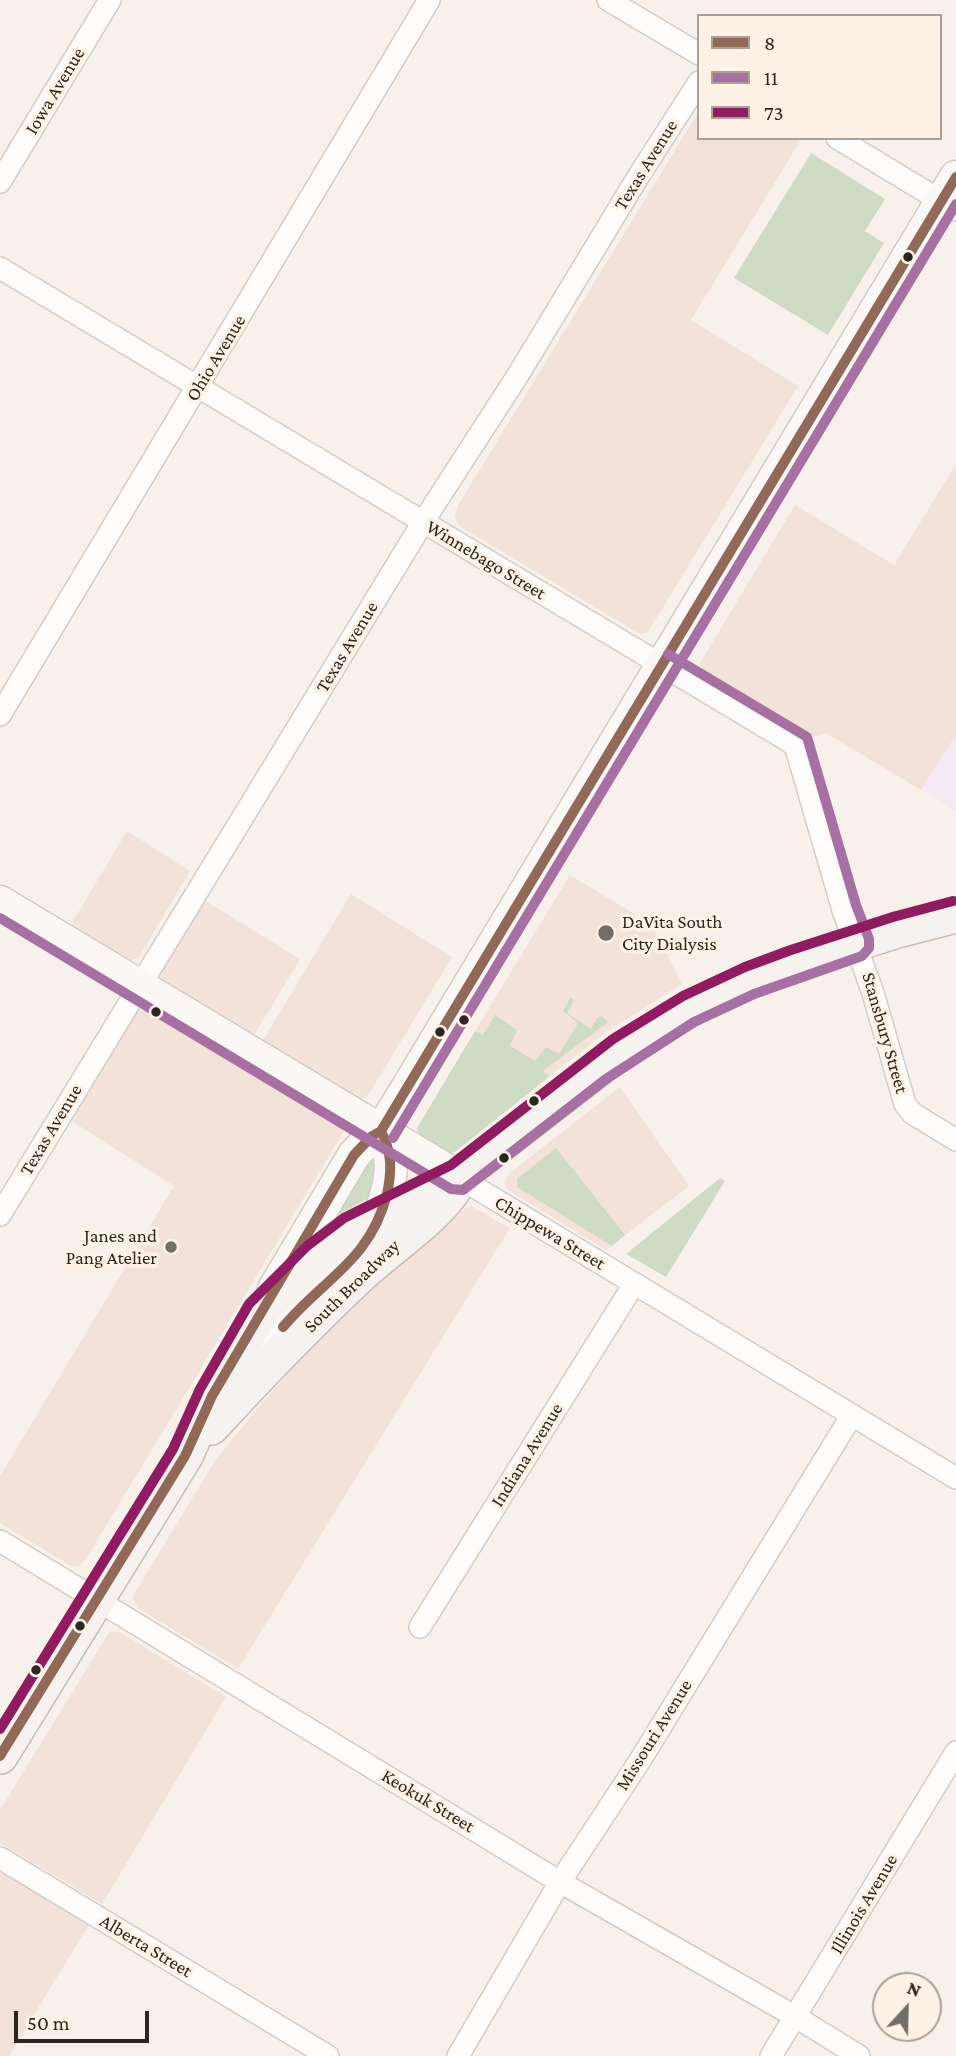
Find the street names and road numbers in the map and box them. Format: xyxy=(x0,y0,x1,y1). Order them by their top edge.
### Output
street label: Iowa Avenue xyxy=(20,43,90,139)
street label: Texas Avenue xyxy=(609,116,683,214)
street label: Ohio Avenue xyxy=(181,311,251,405)
street label: Winnebago Street xyxy=(422,515,550,605)
street label: Texas Avenue xyxy=(311,597,383,697)
street label: Stansbury Street xyxy=(857,970,913,1096)
street label: Texas Avenue xyxy=(15,1080,87,1180)
street label: Chippewa Street xyxy=(490,1191,610,1275)
street label: South Broadway xyxy=(299,1234,405,1338)
street label: Indiana Avenue xyxy=(486,1399,568,1511)
street label: Missouri Avenue xyxy=(611,1675,697,1795)
street label: Keokuk Street xyxy=(377,1764,479,1838)
street label: Illinois Avenue xyxy=(825,1850,903,1958)
street label: Alberta Street xyxy=(96,1910,196,1982)

